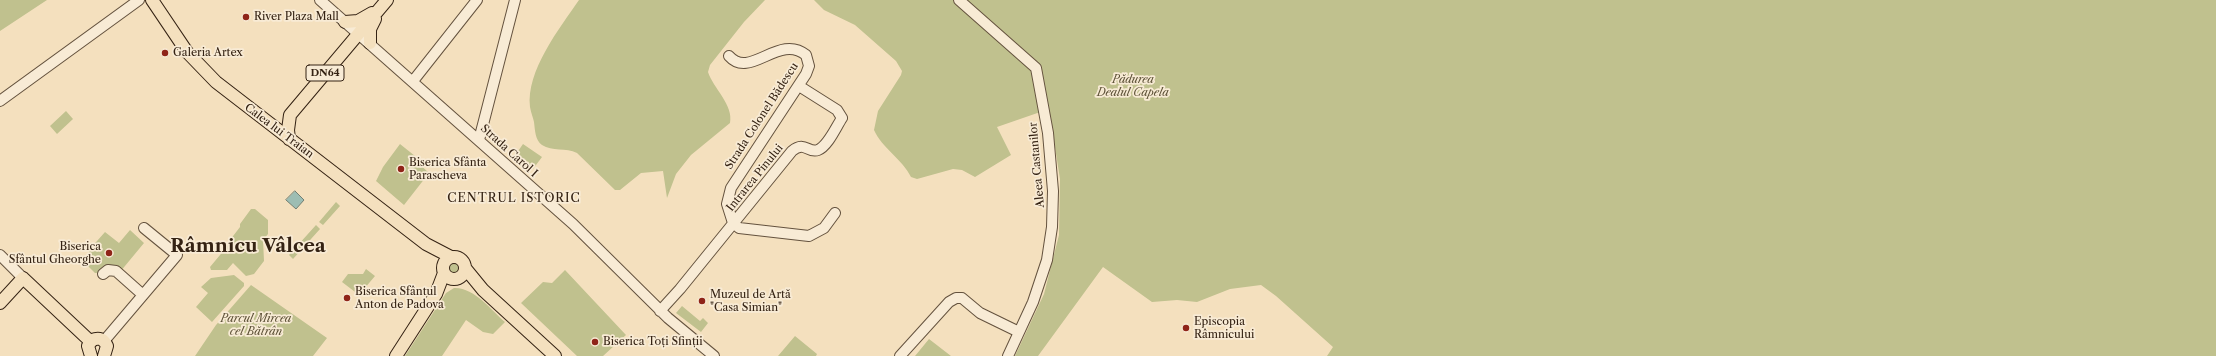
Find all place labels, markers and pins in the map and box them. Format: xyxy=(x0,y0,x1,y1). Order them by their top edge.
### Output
place label: River Plaza Mall xyxy=(254,10,339,24)
marker: River Plaza Mall xyxy=(241,12,251,22)
place label: Galeria Artex xyxy=(173,46,243,60)
marker: Galeria Artex xyxy=(160,48,170,58)
place label: Biserica Sfânta Parascheva xyxy=(409,156,486,182)
marker: Biserica Sfânta Parascheva xyxy=(396,164,406,174)
place label: Biserica Sfântul Gheorghe xyxy=(9,240,101,266)
marker: Biserica Sfântul Gheorghe xyxy=(104,248,114,258)
place label: Biserica Sfântul Anton de Padova xyxy=(355,285,444,311)
place label: Muzeul de Artă "Casa Simian" xyxy=(710,288,791,314)
marker: Biserica Sfântul Anton de Padova xyxy=(342,293,352,303)
marker: Muzeul de Artă "Casa Simian" xyxy=(697,296,707,306)
place label: Episcopia Râmnicului xyxy=(1194,315,1254,341)
marker: Episcopia Râmnicului xyxy=(1181,323,1191,333)
place label: Biserica Toți Sfinții xyxy=(603,335,703,349)
marker: Biserica Toți Sfinții xyxy=(590,337,600,347)

